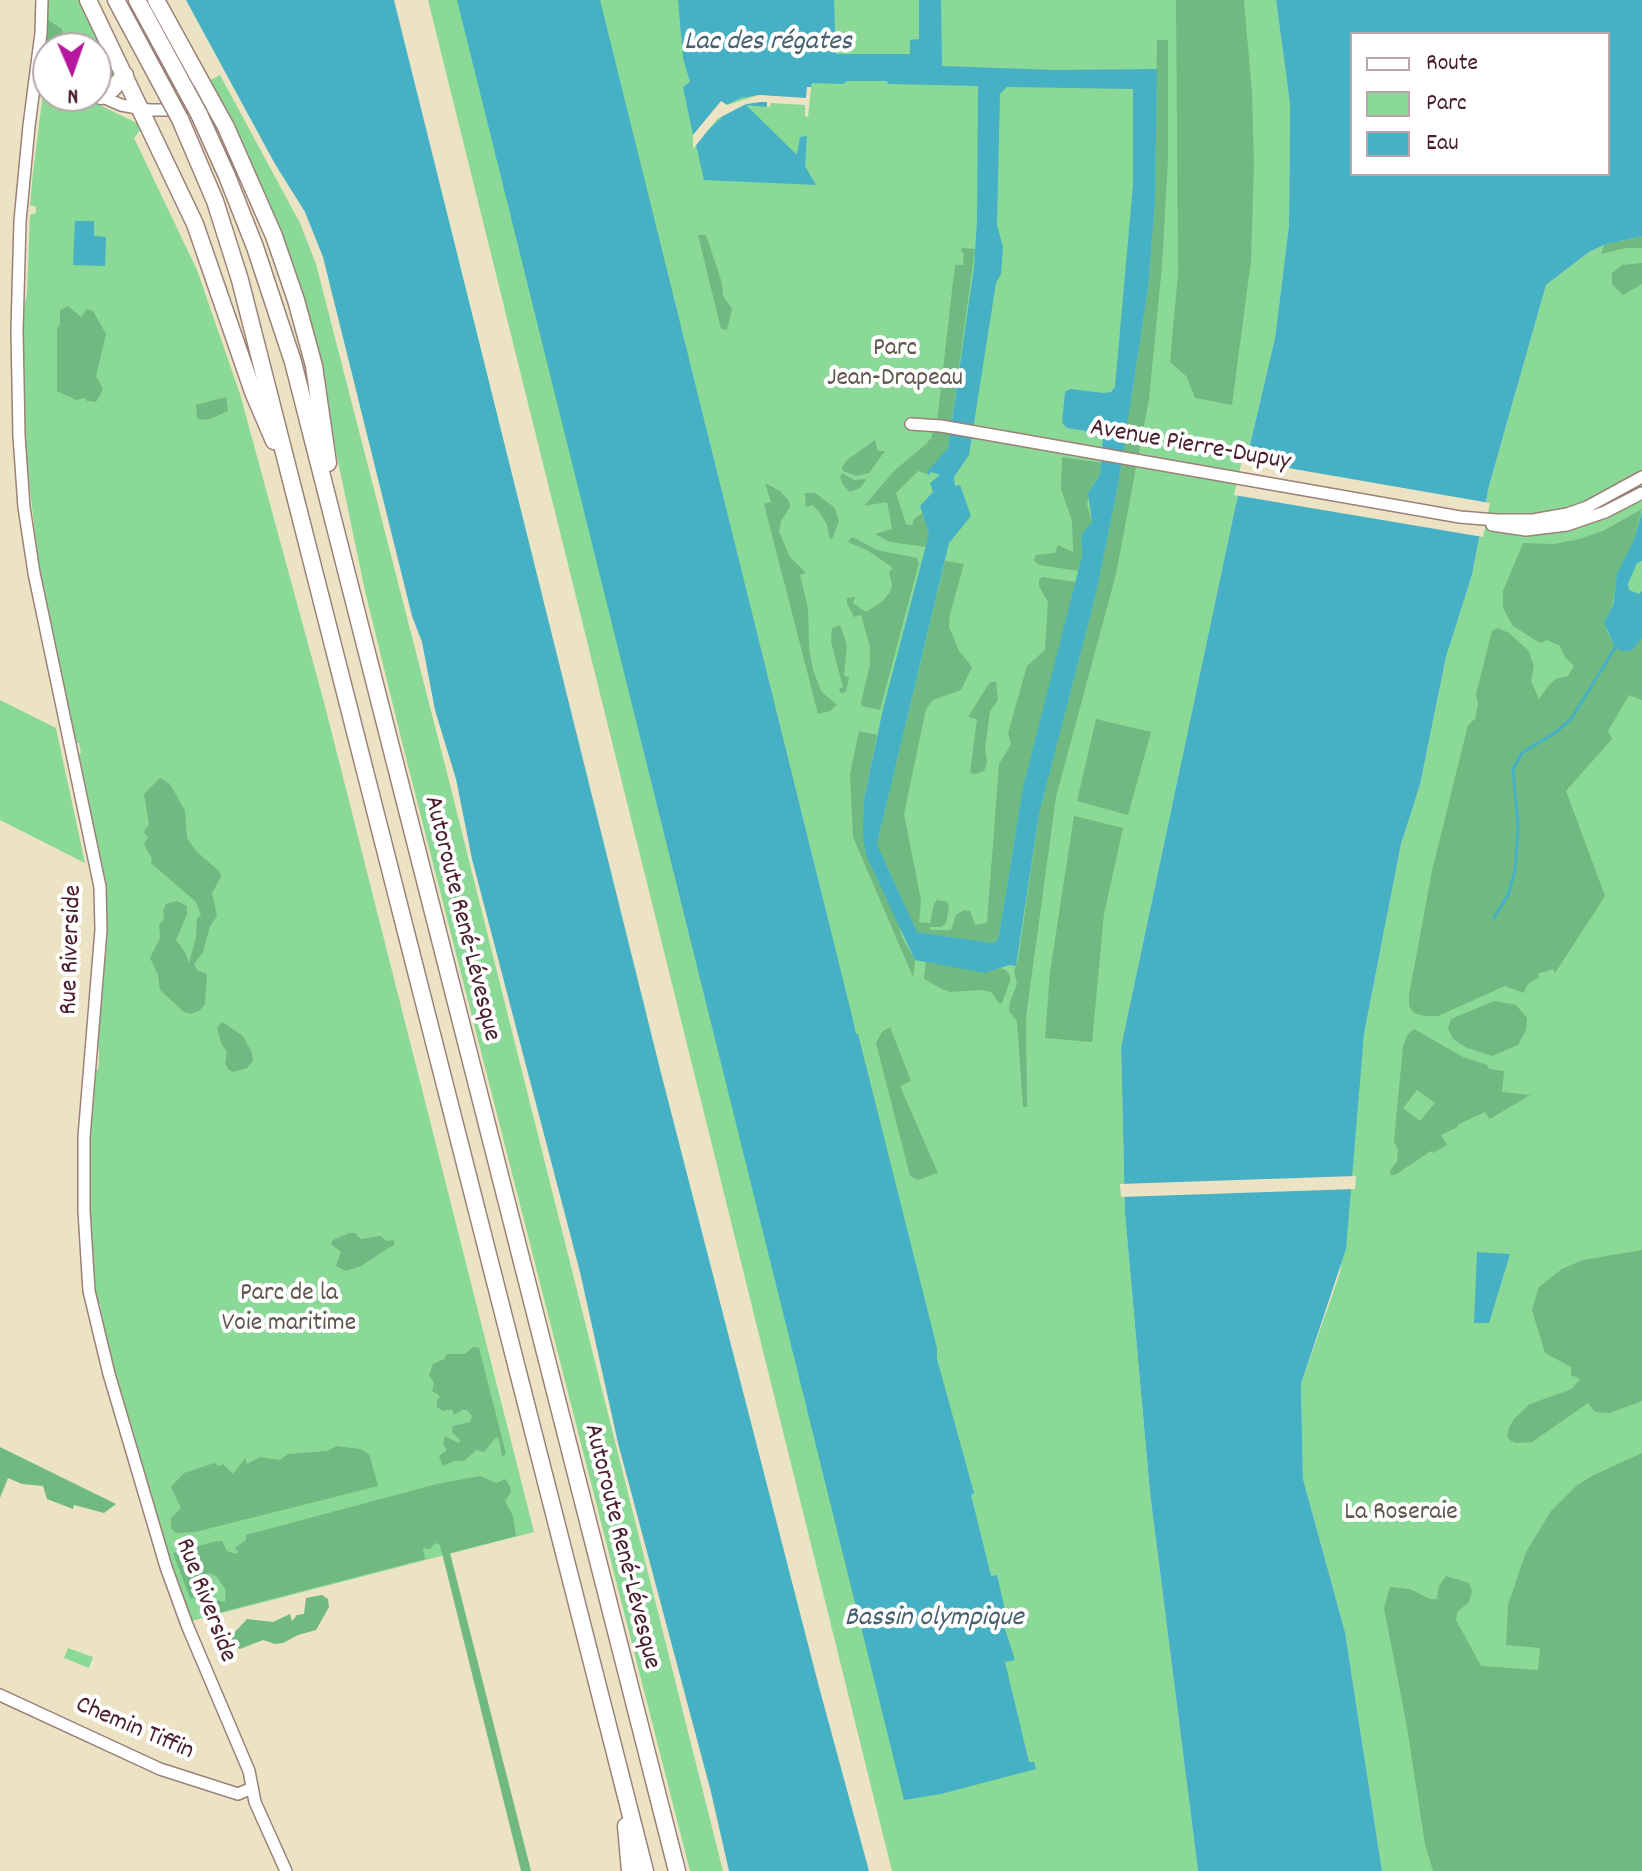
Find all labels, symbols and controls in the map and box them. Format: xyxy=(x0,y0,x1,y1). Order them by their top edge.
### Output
water label: Lac des régates xyxy=(684,27,852,61)
north arrow xyxy=(32,32,112,112)
legend xyxy=(1350,32,1610,176)
text: Route xyxy=(1426,47,1478,81)
text: N xyxy=(67,79,79,110)
text: Parc xyxy=(1426,87,1467,121)
text: Eau xyxy=(1426,127,1459,161)
park label: Parc Jean-Drapeau xyxy=(827,334,963,396)
street label: Avenue Pierre-Dupuy xyxy=(1087,414,1293,480)
street label: Autoroute René-Lévesque xyxy=(414,793,506,1045)
street label: Rue Riverside xyxy=(55,885,91,1015)
park label: Parc de la Voie maritime xyxy=(222,1279,356,1340)
street label: Autoroute René-Lévesque xyxy=(574,1421,666,1673)
park label: La Roseraie xyxy=(1344,1498,1458,1530)
street label: Rue Riverside xyxy=(166,1535,242,1667)
water label: Bassin olympique xyxy=(844,1603,1024,1637)
street label: Chemin Tiffin xyxy=(70,1691,198,1769)

